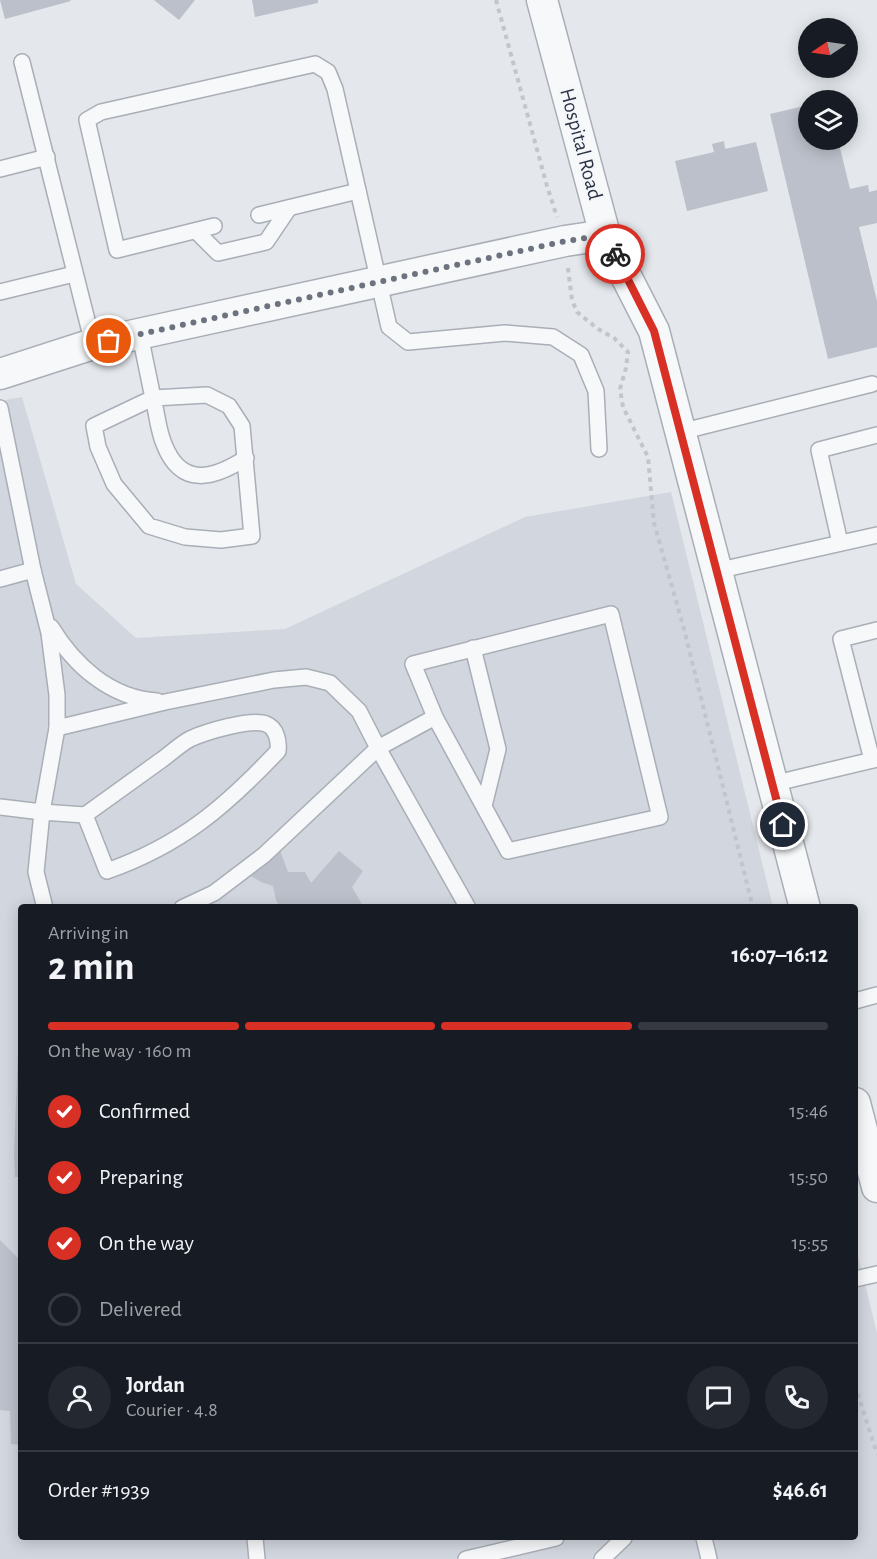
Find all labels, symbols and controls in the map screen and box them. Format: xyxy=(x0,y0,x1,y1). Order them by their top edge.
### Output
north arrow xyxy=(798,18,858,78)
map controls xyxy=(798,18,858,150)
street label: Hospital Road xyxy=(556,86,606,202)
button: layers xyxy=(798,90,858,150)
courier xyxy=(585,224,645,284)
icon: bike xyxy=(599,238,632,271)
pin xyxy=(83,315,134,366)
icon: bag xyxy=(92,324,125,357)
pin xyxy=(757,799,808,850)
icon: home xyxy=(766,808,799,841)
text: Arriving in xyxy=(48,923,129,943)
text: 16:07–16:12 xyxy=(731,944,828,966)
text: 2 min xyxy=(48,948,135,987)
text: On the way · 160 m xyxy=(48,1041,192,1061)
icon: check xyxy=(48,1095,81,1128)
text: Confirmed xyxy=(99,1100,190,1122)
text: 15:46 xyxy=(789,1101,828,1121)
icon: check xyxy=(48,1161,81,1194)
text: Preparing xyxy=(99,1166,183,1188)
text: 15:50 xyxy=(789,1167,828,1187)
icon: check xyxy=(48,1227,81,1260)
text: On the way xyxy=(99,1232,194,1254)
text: 15:55 xyxy=(791,1233,828,1253)
text: Delivered xyxy=(99,1298,182,1320)
button: person xyxy=(48,1366,111,1429)
button: chat xyxy=(687,1366,750,1429)
button: phone xyxy=(765,1366,828,1429)
text: Jordan xyxy=(126,1374,185,1396)
text: Courier · 4.8 xyxy=(126,1400,218,1420)
text: Order #1939 xyxy=(48,1479,150,1501)
text: $46.61 xyxy=(773,1479,828,1501)

